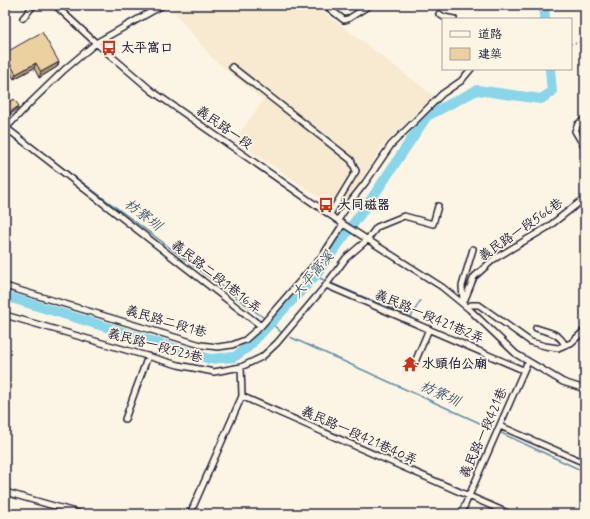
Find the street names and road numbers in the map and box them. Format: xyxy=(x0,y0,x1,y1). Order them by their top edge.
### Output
street label: 義民路一段 xyxy=(192,102,256,154)
street label: 義民路一段566巷 xyxy=(476,195,566,265)
street label: 義民路二段1巷16弄 xyxy=(168,236,264,318)
street label: 義民路一段421巷2弄 xyxy=(372,286,486,348)
street label: 義民路二段1巷 xyxy=(123,302,209,342)
street label: 義民路一段523巷 xyxy=(105,325,205,367)
street label: 義民路一段421巷 xyxy=(456,385,512,481)
street label: 義民路一段421巷40弄 xyxy=(298,403,420,469)

